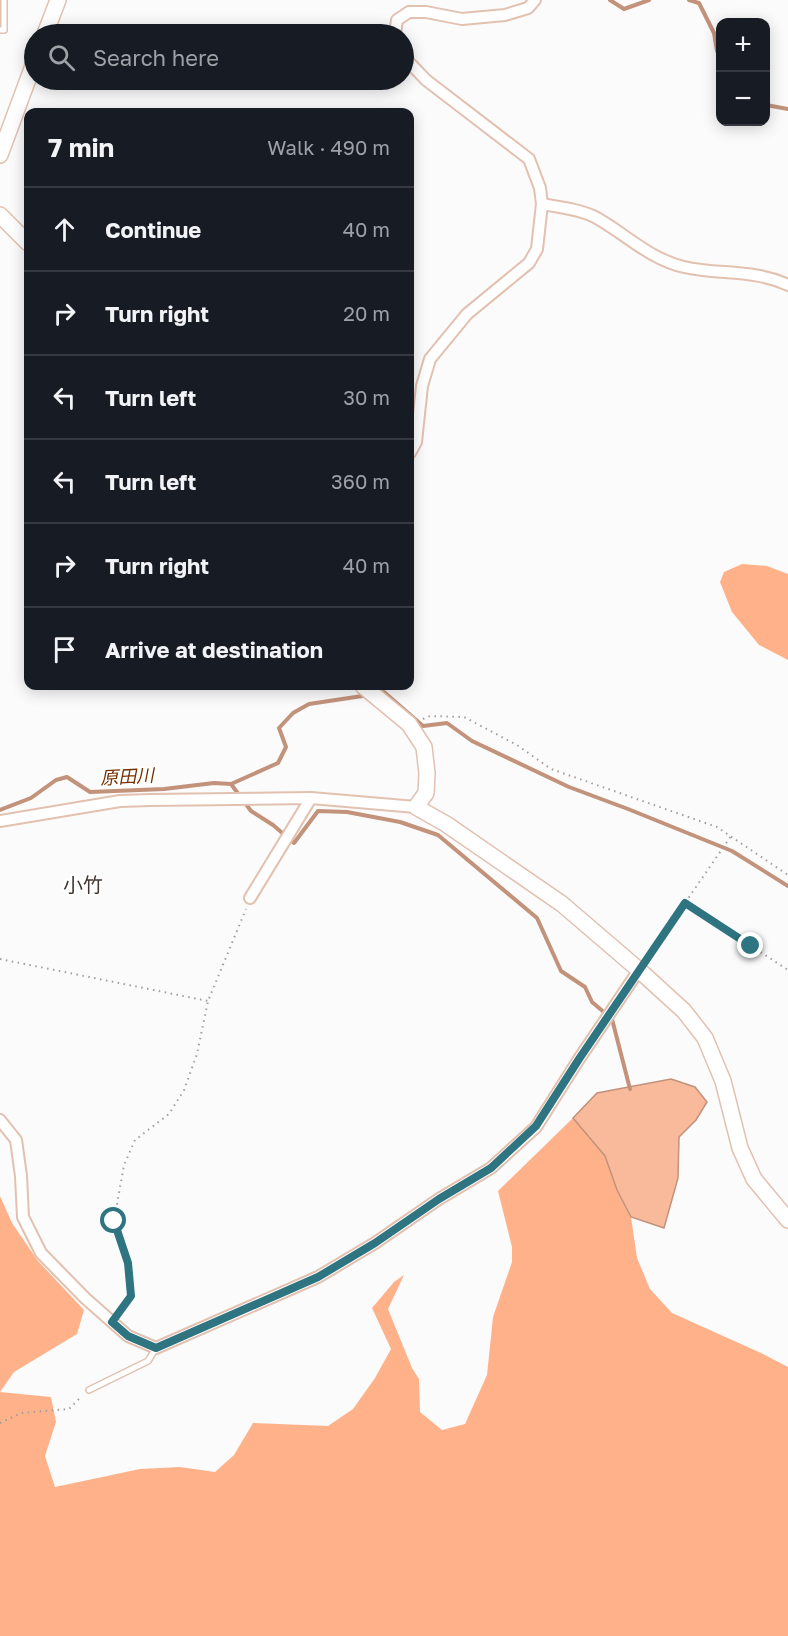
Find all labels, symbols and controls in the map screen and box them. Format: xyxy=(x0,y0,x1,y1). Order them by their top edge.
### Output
map controls xyxy=(716,18,770,126)
button: + xyxy=(716,18,770,72)
search box xyxy=(24,24,414,90)
icon: search xyxy=(45,41,78,74)
text: Search here xyxy=(93,44,219,71)
button: − xyxy=(716,72,770,126)
text: 7 min xyxy=(48,132,114,163)
text: Walk · 490 m xyxy=(267,135,390,159)
icon: ahead xyxy=(48,213,81,246)
text: Continue xyxy=(105,216,201,243)
text: 40 m xyxy=(343,217,390,241)
icon: right xyxy=(48,297,81,330)
text: Turn right xyxy=(105,300,209,327)
text: 20 m xyxy=(343,301,390,325)
icon: left xyxy=(48,381,81,414)
text: Turn left xyxy=(105,384,196,411)
text: 30 m xyxy=(343,385,390,409)
icon: left xyxy=(48,465,81,498)
text: Turn left xyxy=(105,468,196,495)
text: 360 m xyxy=(331,469,390,493)
icon: right xyxy=(48,549,81,582)
text: Turn right xyxy=(105,552,209,579)
text: 40 m xyxy=(343,553,390,577)
icon: arrive xyxy=(48,633,81,666)
text: Arrive at destination xyxy=(105,636,323,663)
water label: 原田川 xyxy=(99,763,157,788)
district label: 小竹 xyxy=(63,872,103,896)
route end xyxy=(737,932,763,958)
route start xyxy=(100,1207,126,1233)

